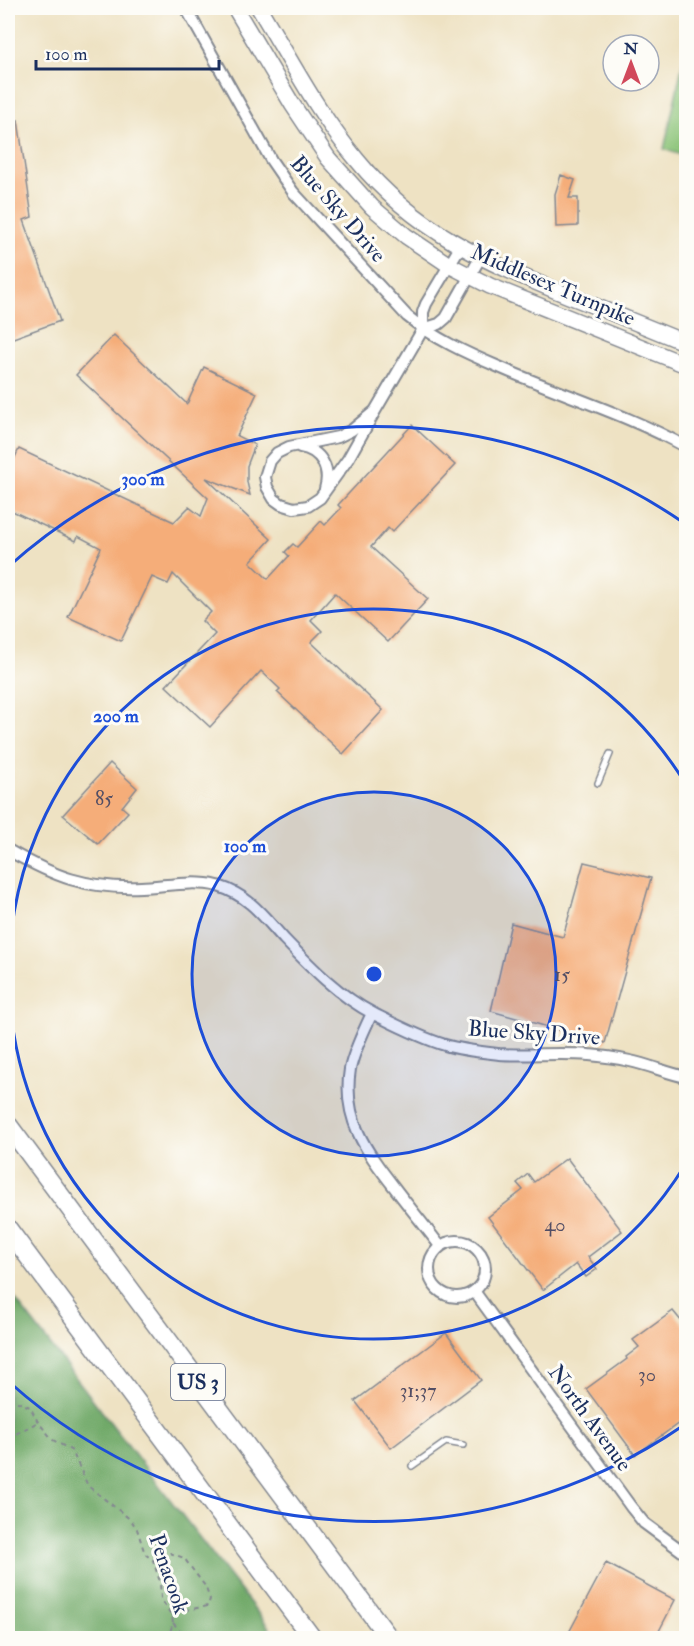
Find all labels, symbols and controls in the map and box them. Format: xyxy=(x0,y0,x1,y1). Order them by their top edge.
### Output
scale bar xyxy=(36,33,219,71)
north arrow xyxy=(601,33,661,93)
text: N xyxy=(623,39,639,59)
text: 100 m xyxy=(45,43,88,66)
street label: Blue Sky Drive xyxy=(284,150,392,268)
street label: Middlesex Turnpike xyxy=(466,238,639,333)
text: 300 m xyxy=(121,468,166,491)
text: 200 m xyxy=(93,705,140,728)
house number: 85 xyxy=(95,786,113,811)
text: 100 m xyxy=(224,835,267,858)
house number: 15 xyxy=(554,962,570,987)
centre of rings xyxy=(364,964,384,984)
street label: Blue Sky Drive xyxy=(467,1014,601,1052)
house number: 40 xyxy=(544,1212,566,1237)
street label: North Avenue xyxy=(542,1359,638,1477)
house number: 30 xyxy=(638,1362,656,1387)
road number: US 3 xyxy=(171,1364,225,1400)
house number: 31;37 xyxy=(400,1378,436,1403)
street label: Penacook xyxy=(142,1531,196,1618)

